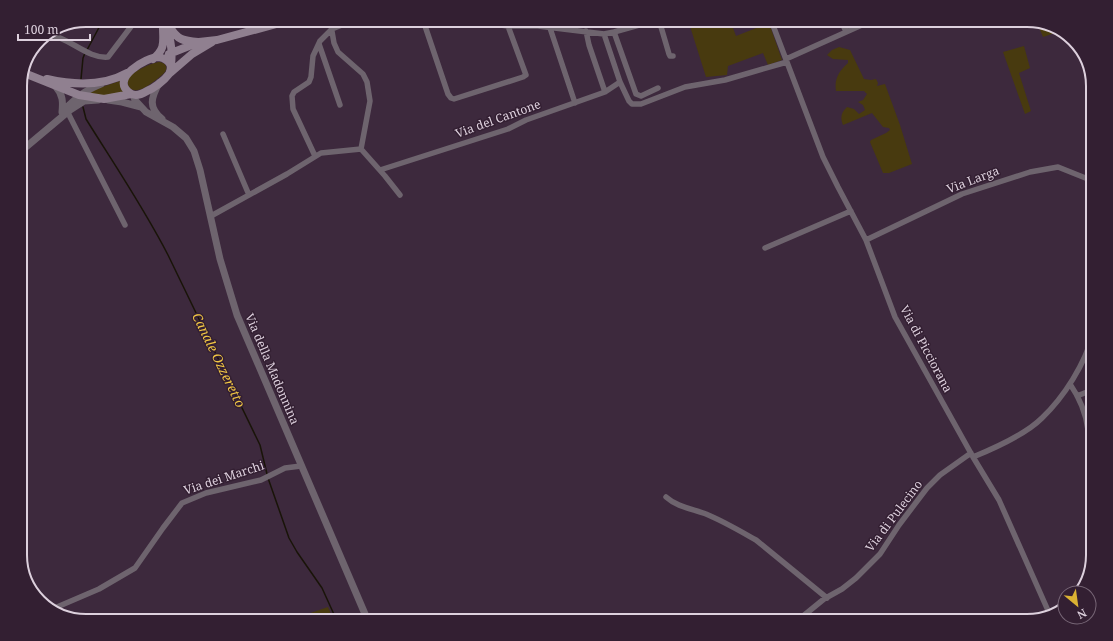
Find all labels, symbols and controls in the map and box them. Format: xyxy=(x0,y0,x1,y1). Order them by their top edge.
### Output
scale bar xyxy=(18,16,90,42)
text: 100 m xyxy=(24,21,59,38)
street label: Via del Cantone xyxy=(453,95,543,142)
street label: Via Larga xyxy=(944,162,1002,197)
street label: Via di Picciorana xyxy=(896,302,957,396)
water label: Canale Ozzeretto xyxy=(188,310,250,410)
street label: Via della Madonnina xyxy=(241,311,304,427)
street label: Via dei Marchi xyxy=(181,456,266,499)
street label: Via di Pulecino xyxy=(861,476,926,555)
north arrow xyxy=(1057,585,1097,625)
text: N xyxy=(1074,606,1090,623)

